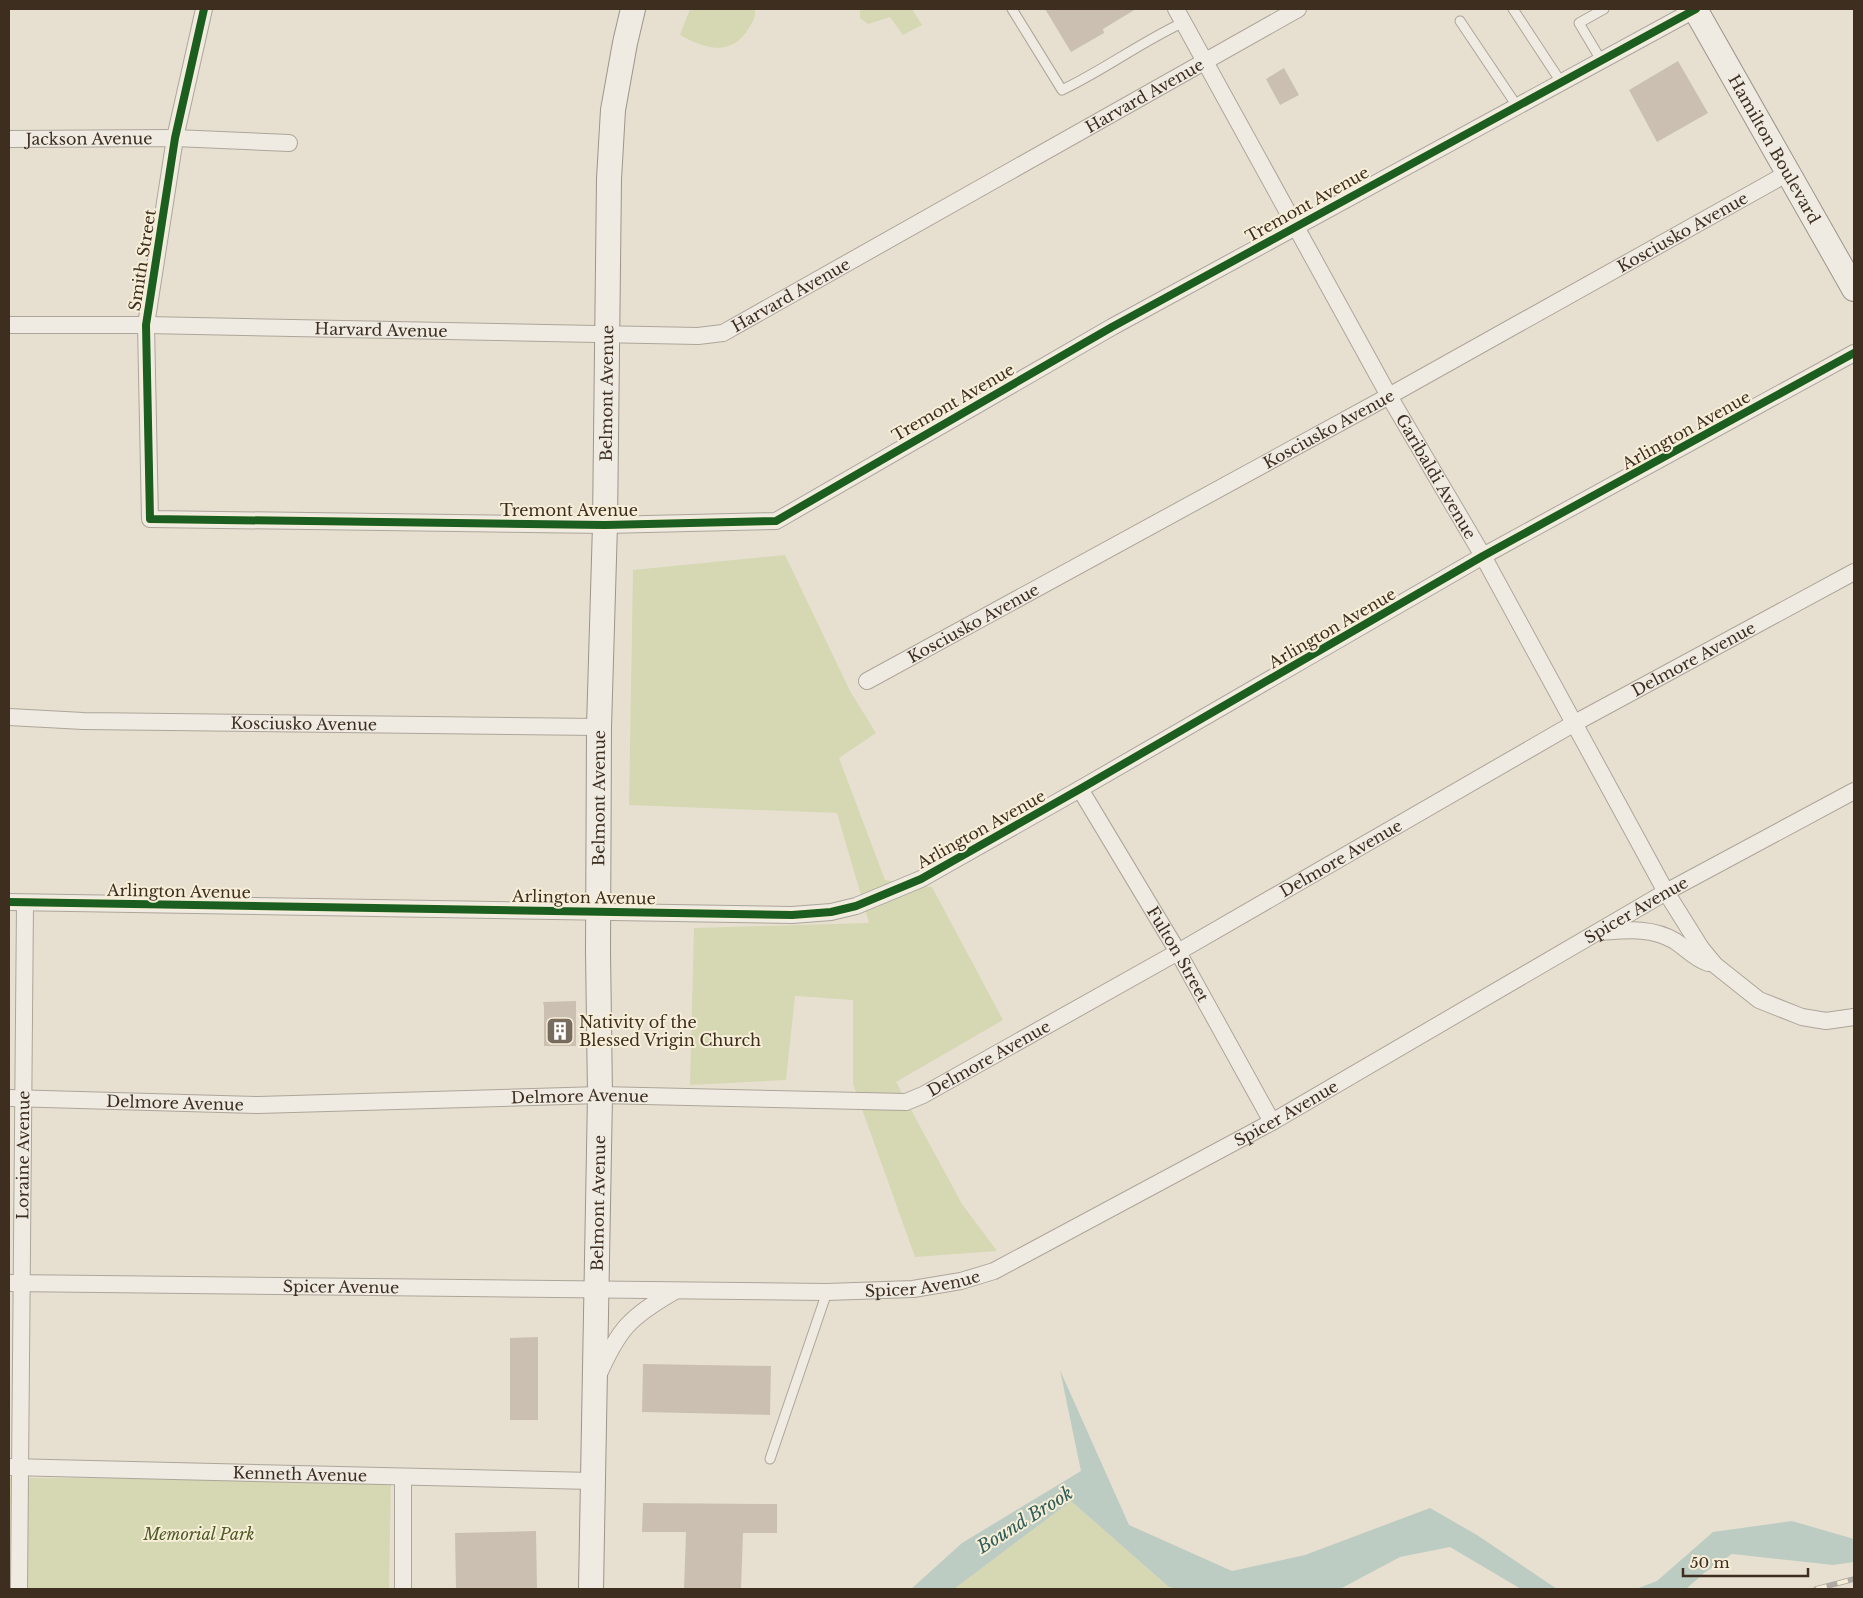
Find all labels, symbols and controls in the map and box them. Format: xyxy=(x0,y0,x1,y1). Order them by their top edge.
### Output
street label: Harvard Avenue xyxy=(1082,54,1207,137)
street label: Hamilton Boulevard xyxy=(1724,71,1825,227)
street label: Jackson Avenue xyxy=(24,128,152,149)
street label: Tremont Avenue xyxy=(1242,162,1372,246)
street label: Kosciusko Avenue xyxy=(1614,187,1751,276)
street label: Smith Street xyxy=(124,208,160,312)
street label: Harvard Avenue xyxy=(728,253,854,336)
street label: Harvard Avenue xyxy=(314,318,448,341)
street label: Belmont Avenue xyxy=(596,325,617,461)
street label: Tremont Avenue xyxy=(888,359,1018,445)
street label: Kosciusko Avenue xyxy=(1260,385,1398,473)
street label: Arlington Avenue xyxy=(1617,386,1754,474)
street label: Garibaldi Avenue xyxy=(1392,410,1481,543)
street label: Tremont Avenue xyxy=(500,500,638,520)
street label: Kosciusko Avenue xyxy=(904,579,1042,667)
street label: Arlington Avenue xyxy=(1264,583,1399,673)
street label: Delmore Avenue xyxy=(1628,617,1759,700)
street label: Kosciusko Avenue xyxy=(231,713,377,734)
street label: Belmont Avenue xyxy=(588,730,609,866)
street label: Arlington Avenue xyxy=(912,785,1049,873)
street label: Delmore Avenue xyxy=(1276,815,1405,901)
street label: Spicer Avenue xyxy=(1581,872,1691,948)
street label: Arlington Avenue xyxy=(106,880,251,902)
street label: Arlington Avenue xyxy=(511,886,656,908)
street label: Fulton Street xyxy=(1143,903,1214,1005)
place label: Nativity of the Blessed Vrigin Church xyxy=(579,1012,761,1050)
building icon: Nativity of the Blessed Vrigin Church xyxy=(545,1016,575,1046)
street label: Delmore Avenue xyxy=(924,1016,1054,1101)
street label: Spicer Avenue xyxy=(1230,1076,1341,1151)
street label: Delmore Avenue xyxy=(511,1085,649,1108)
street label: Loraine Avenue xyxy=(12,1090,33,1220)
street label: Delmore Avenue xyxy=(106,1091,244,1115)
street label: Belmont Avenue xyxy=(587,1135,609,1271)
street label: Spicer Avenue xyxy=(864,1266,983,1301)
street label: Spicer Avenue xyxy=(283,1276,399,1297)
street label: Kenneth Avenue xyxy=(232,1462,367,1486)
water label: Bound Brook xyxy=(972,1482,1077,1559)
park label: Memorial Park xyxy=(142,1524,255,1544)
scale bar xyxy=(1683,1546,1808,1578)
text: 50 m xyxy=(1690,1553,1730,1572)

